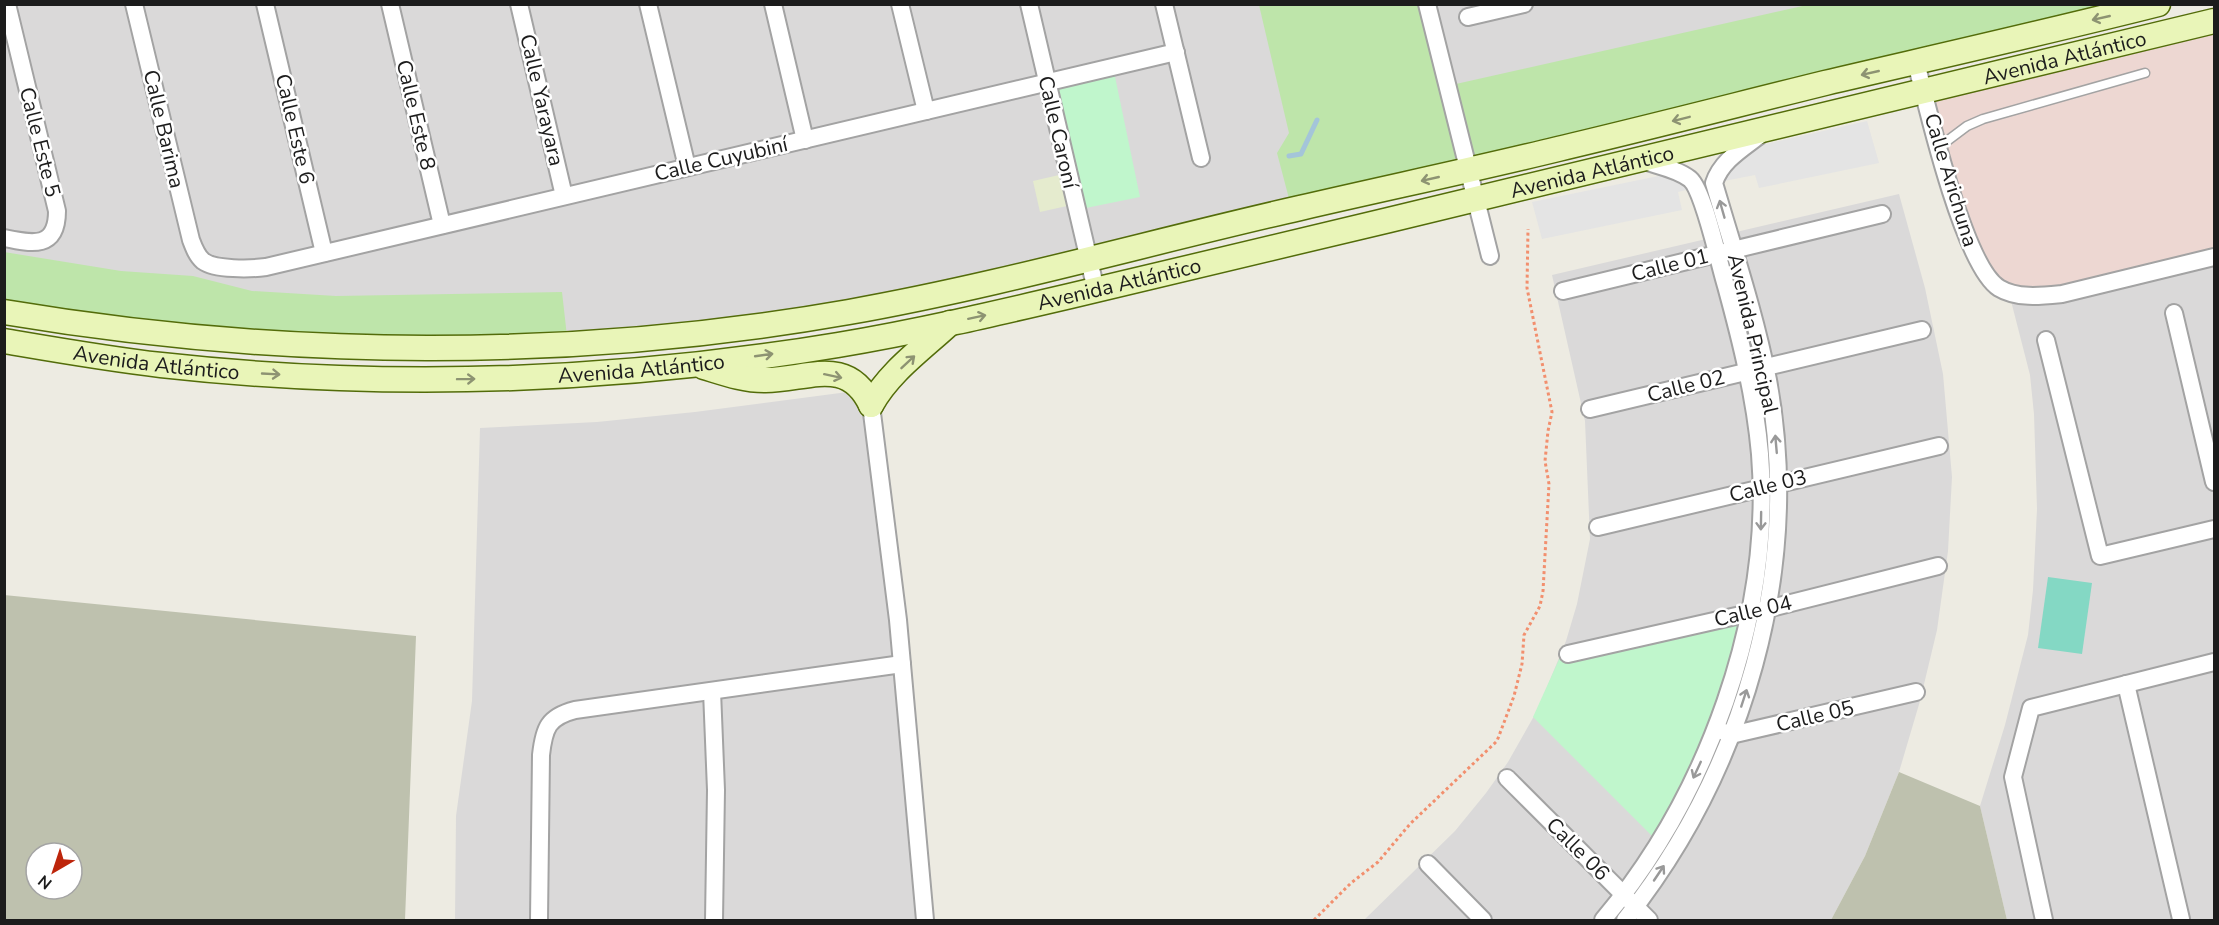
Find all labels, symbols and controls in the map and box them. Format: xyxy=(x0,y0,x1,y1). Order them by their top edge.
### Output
one-way arrow xyxy=(2092,13,2111,25)
street label: Avenida Atlántico xyxy=(1980,24,2149,91)
street label: Calle Yarayara xyxy=(513,31,571,169)
street label: Calle Este 8 xyxy=(390,57,442,173)
street label: Calle Barima xyxy=(137,67,191,191)
one-way arrow xyxy=(1861,67,1880,79)
street label: Calle Este 6 xyxy=(269,71,321,187)
street label: Calle Caroní xyxy=(1031,73,1085,192)
street label: Calle Este 5 xyxy=(13,84,67,200)
street label: Calle Arichuna xyxy=(1917,110,1985,250)
one-way arrow xyxy=(1672,114,1691,126)
street label: Calle Cuyubiní xyxy=(652,130,791,188)
street label: Avenida Atlántico xyxy=(1508,139,1677,205)
one-way arrow xyxy=(1421,173,1440,185)
one-way arrow xyxy=(1716,200,1727,219)
street label: Calle 01 xyxy=(1628,242,1712,288)
street label: Avenida Atlántico xyxy=(1035,251,1204,317)
street label: Avenida Principal xyxy=(1721,251,1785,418)
one-way arrow xyxy=(967,311,986,322)
street label: Avenida Atlántico xyxy=(71,339,241,386)
street label: Avenida Atlántico xyxy=(557,347,726,390)
one-way arrow xyxy=(754,350,774,361)
one-way arrow xyxy=(900,355,915,369)
street label: Calle 02 xyxy=(1644,363,1728,409)
one-way arrow xyxy=(260,369,280,380)
one-way arrow xyxy=(823,371,842,382)
one-way arrow xyxy=(455,373,475,384)
one-way arrow xyxy=(1770,435,1781,455)
street label: Calle 03 xyxy=(1726,463,1810,509)
one-way arrow xyxy=(1755,511,1766,531)
street label: Calle 04 xyxy=(1711,588,1795,634)
one-way arrow xyxy=(1740,690,1751,708)
street label: Calle 05 xyxy=(1773,693,1857,739)
one-way arrow xyxy=(1691,760,1702,778)
street label: Calle 06 xyxy=(1540,811,1616,887)
north arrow xyxy=(24,841,84,901)
one-way arrow xyxy=(1653,865,1665,882)
text: N xyxy=(34,870,57,894)

